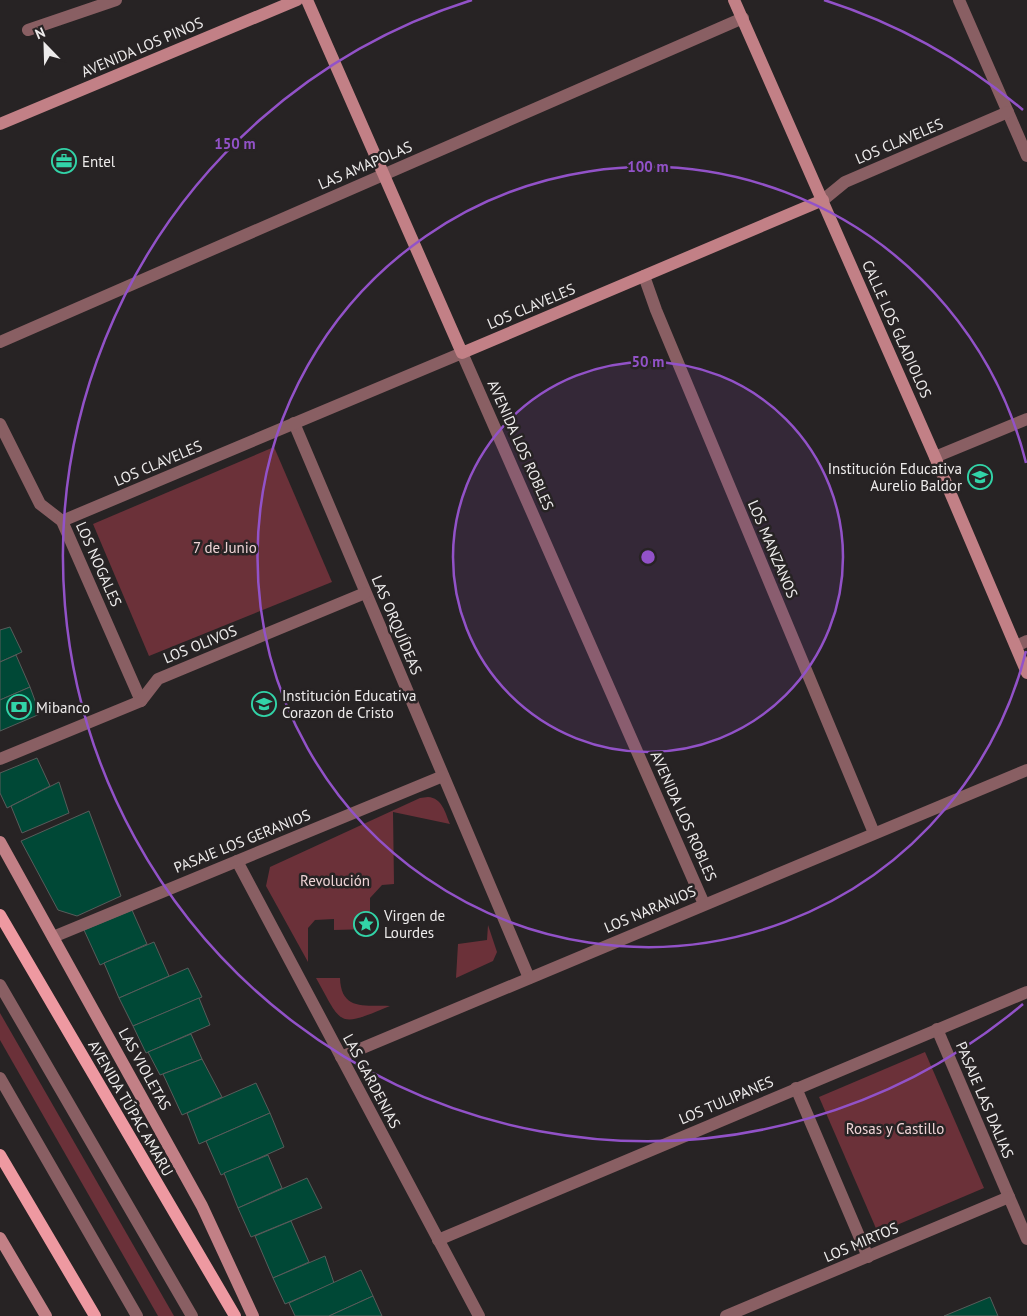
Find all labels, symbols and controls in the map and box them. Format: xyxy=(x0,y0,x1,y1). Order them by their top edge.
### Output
street label: AVENIDA LOS PINOS xyxy=(78,13,206,81)
north arrow xyxy=(20,20,70,70)
text: N xyxy=(32,23,48,43)
street label: LOS CLAVELES xyxy=(852,114,946,168)
text: 150 m xyxy=(214,134,256,153)
street label: LAS AMAPOLAS xyxy=(315,137,415,193)
office icon: Entel xyxy=(51,148,77,174)
place label: Entel xyxy=(82,152,116,171)
text: 100 m xyxy=(627,157,669,176)
street label: CALLE LOS GLADIOLOS xyxy=(858,257,936,401)
street label: LOS CLAVELES xyxy=(484,279,578,333)
text: 50 m xyxy=(632,352,664,371)
street label: AVENIDA LOS ROBLES xyxy=(484,377,558,513)
street label: LOS CLAVELES xyxy=(111,436,205,490)
place label: Institución Educativa Aurelio Baldor xyxy=(828,459,962,495)
school or university icon: Institución Educativa Aurelio Baldor xyxy=(967,464,993,490)
street label: LOS MANZANOS xyxy=(744,497,802,601)
street label: LOS NOGALES xyxy=(72,519,126,609)
park label: 7 de Junio xyxy=(193,538,257,557)
centre of rings xyxy=(639,548,657,566)
street label: LAS ORQUÍDEAS xyxy=(368,572,426,678)
street label: LOS OLIVOS xyxy=(160,621,240,667)
place label: Institución Educativa Corazon de Cristo xyxy=(282,686,416,722)
school or university icon: Institución Educativa Corazon de Cristo xyxy=(251,691,277,717)
bank icon: Mibanco xyxy=(6,694,32,720)
place label: Mibanco xyxy=(36,698,90,717)
street label: AVENIDA LOS ROBLES xyxy=(647,748,721,884)
street label: PASAJE LOS GERANIOS xyxy=(171,805,313,877)
park label: Revolución xyxy=(300,871,370,890)
street label: LOS NARANJOS xyxy=(601,881,699,937)
place label: Virgen de Lourdes xyxy=(383,906,445,942)
place icon: Virgen de Lourdes xyxy=(353,911,379,937)
street label: LAS VIOLETAS xyxy=(115,1025,175,1113)
street label: LAS GARDENIAS xyxy=(339,1030,405,1132)
street label: AVENIDA TÚPAC AMARU xyxy=(84,1037,178,1179)
street label: PASAJE LAS DALIAS xyxy=(952,1039,1018,1161)
street label: LOS TULIPANES xyxy=(676,1071,776,1128)
park label: Rosas y Castillo xyxy=(846,1119,944,1138)
street label: LOS MIRTOS xyxy=(821,1218,901,1266)

